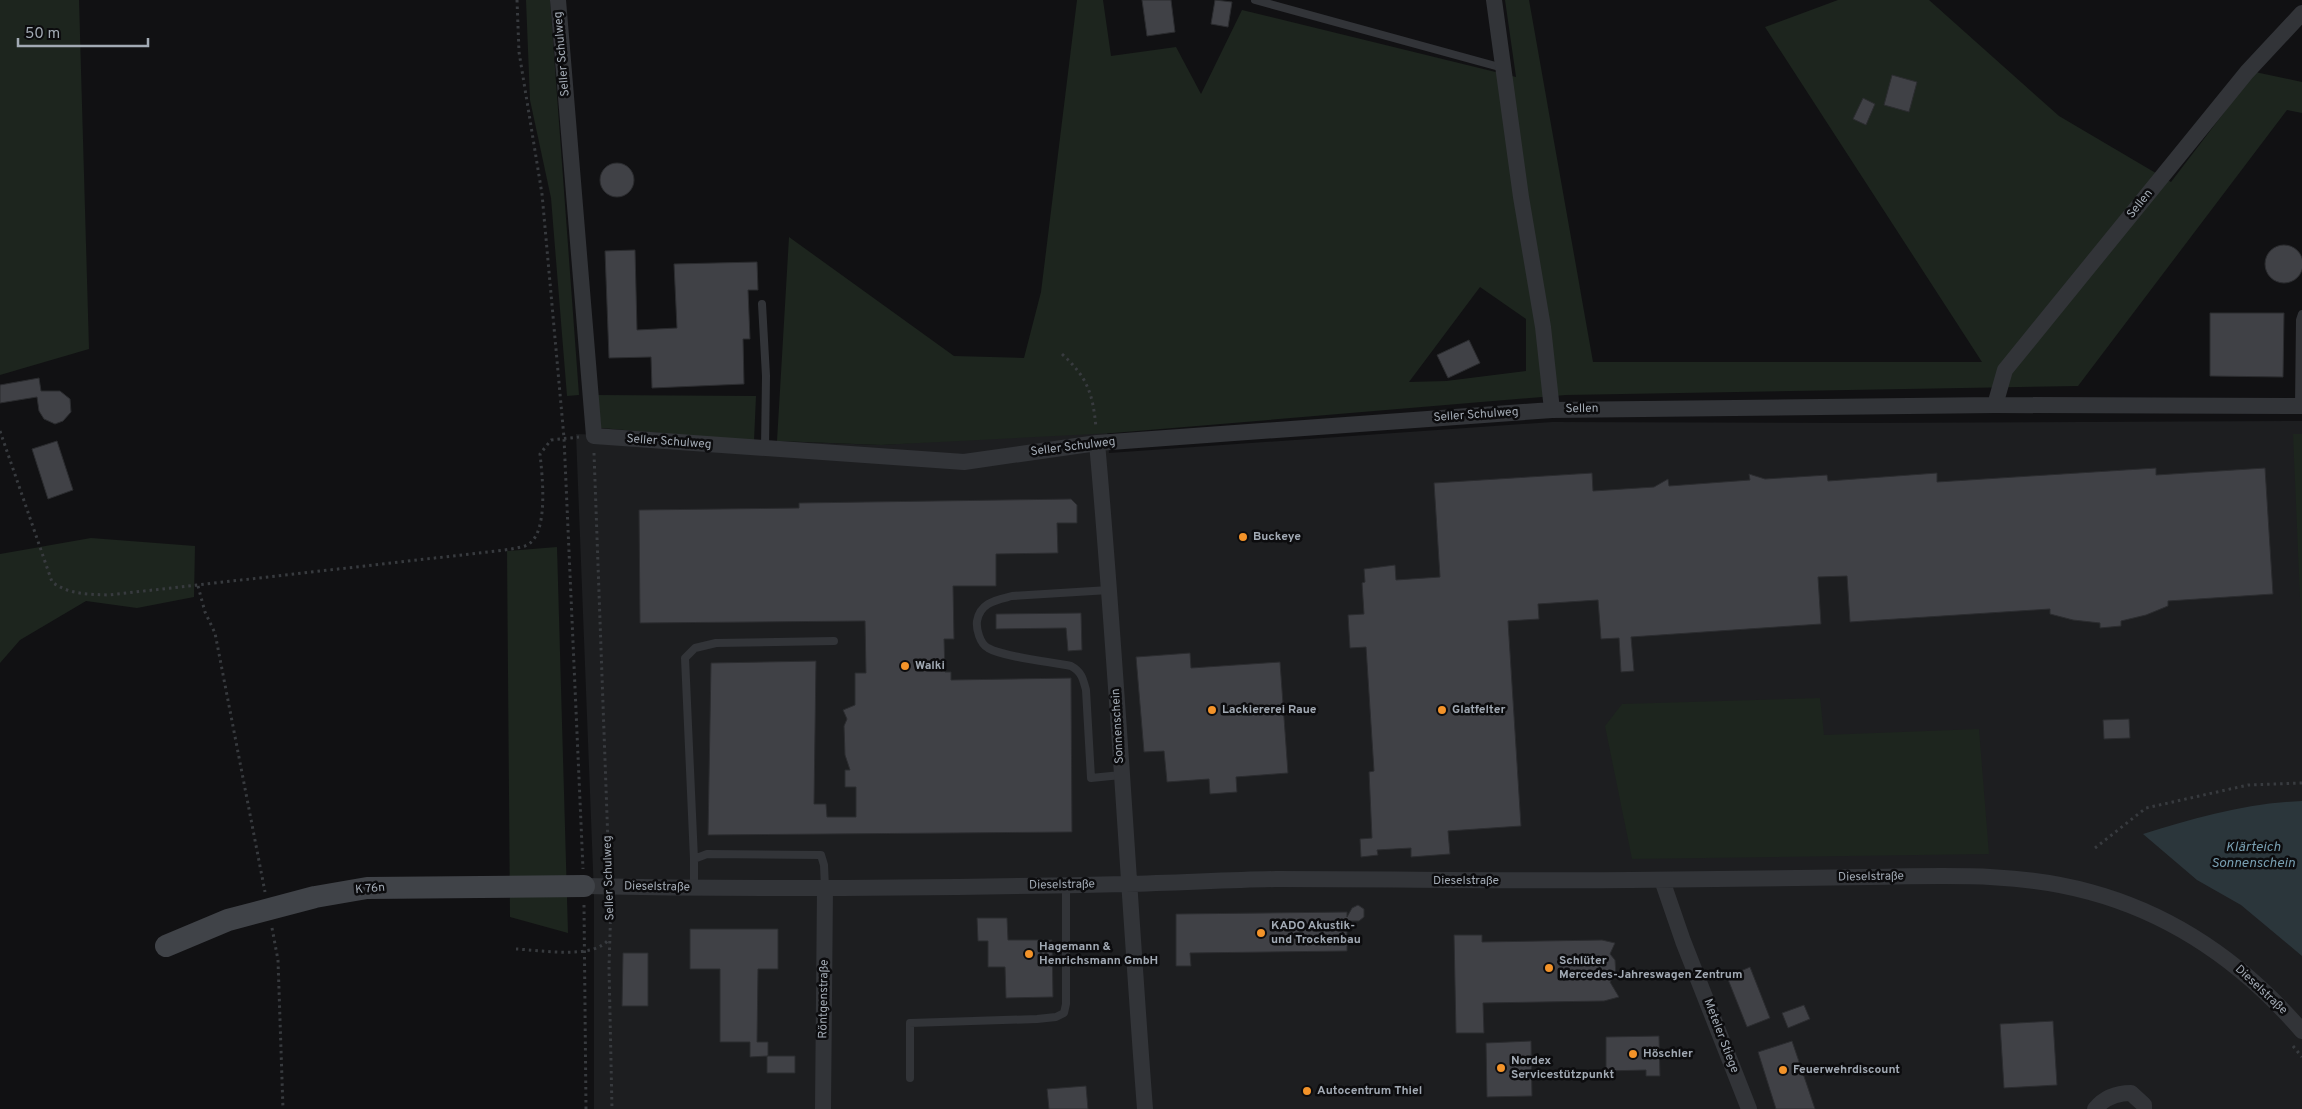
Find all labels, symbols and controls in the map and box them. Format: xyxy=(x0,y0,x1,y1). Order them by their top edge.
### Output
street label: Seller Schulweg xyxy=(550,11,574,97)
scale bar xyxy=(18,15,148,47)
text: 50 m xyxy=(25,25,60,44)
street label: Sellen xyxy=(2123,186,2157,222)
street label: Sellen xyxy=(1565,401,1599,417)
street label: Seller Schulweg xyxy=(1433,404,1519,426)
street label: Seller Schulweg xyxy=(626,431,712,453)
street label: Seller Schulweg xyxy=(1030,434,1116,460)
place label: Buckeye xyxy=(1253,529,1301,545)
marker: Buckeye xyxy=(1237,531,1249,543)
place label: Walki xyxy=(915,658,945,674)
marker: Walki xyxy=(899,660,911,672)
street label: Sonnenschein xyxy=(1108,688,1128,764)
place label: Lackiererei Raue xyxy=(1222,702,1317,718)
place label: Glatfelter xyxy=(1452,702,1505,718)
marker: Lackiererei Raue xyxy=(1206,704,1218,716)
marker: Glatfelter xyxy=(1436,704,1448,716)
street label: Seller Schulweg xyxy=(600,835,618,921)
water label: Klärteich Sonnenschein xyxy=(2211,839,2295,872)
street label: Dieselstraße xyxy=(1838,868,1904,886)
street label: Dieselstraße xyxy=(1433,873,1499,889)
street label: Dieselstraße xyxy=(1029,876,1095,894)
street label: Dieselstraße xyxy=(624,878,690,896)
street label: K 76n xyxy=(354,880,386,898)
place label: KADO Akustik- und Trockenbau xyxy=(1271,918,1361,948)
marker: KADO Akustik- und Trockenbau xyxy=(1255,927,1267,939)
place label: Hagemann & Henrichsmann GmbH xyxy=(1039,939,1158,969)
marker: Hagemann & Henrichsmann GmbH xyxy=(1023,948,1035,960)
place label: Schlüter Mercedes-Jahreswagen Zentrum xyxy=(1559,953,1742,983)
street label: Röntgenstraße xyxy=(815,959,833,1039)
marker: Schlüter Mercedes-Jahreswagen Zentrum xyxy=(1543,962,1555,974)
street label: Dieselstraße xyxy=(2231,962,2291,1018)
street label: Meteler Stiege xyxy=(1699,997,1743,1075)
place label: Höschler xyxy=(1643,1046,1693,1062)
marker: Höschler xyxy=(1627,1048,1639,1060)
place label: Nordex Servicestützpunkt xyxy=(1511,1053,1615,1083)
marker: Nordex Servicestützpunkt xyxy=(1495,1062,1507,1074)
place label: Feuerwehrdiscount xyxy=(1793,1062,1900,1078)
marker: Feuerwehrdiscount xyxy=(1777,1064,1789,1076)
place label: Autocentrum Thiel xyxy=(1317,1083,1422,1099)
marker: Autocentrum Thiel xyxy=(1301,1085,1313,1097)

